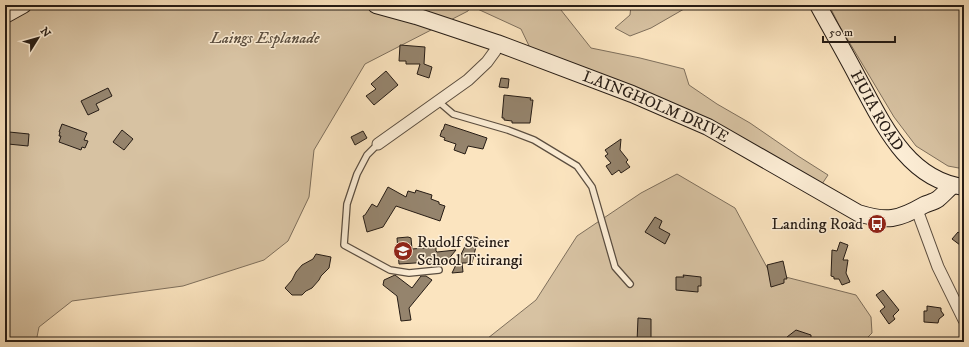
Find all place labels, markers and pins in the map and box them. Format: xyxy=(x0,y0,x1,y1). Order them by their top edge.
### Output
bus stop icon: Landing Road xyxy=(866,213,888,235)
place label: Landing Road xyxy=(772,214,863,234)
place label: Rudolf Steiner School Titirangi xyxy=(417,232,523,270)
school or university icon: Rudolf Steiner School Titirangi xyxy=(392,240,414,262)

